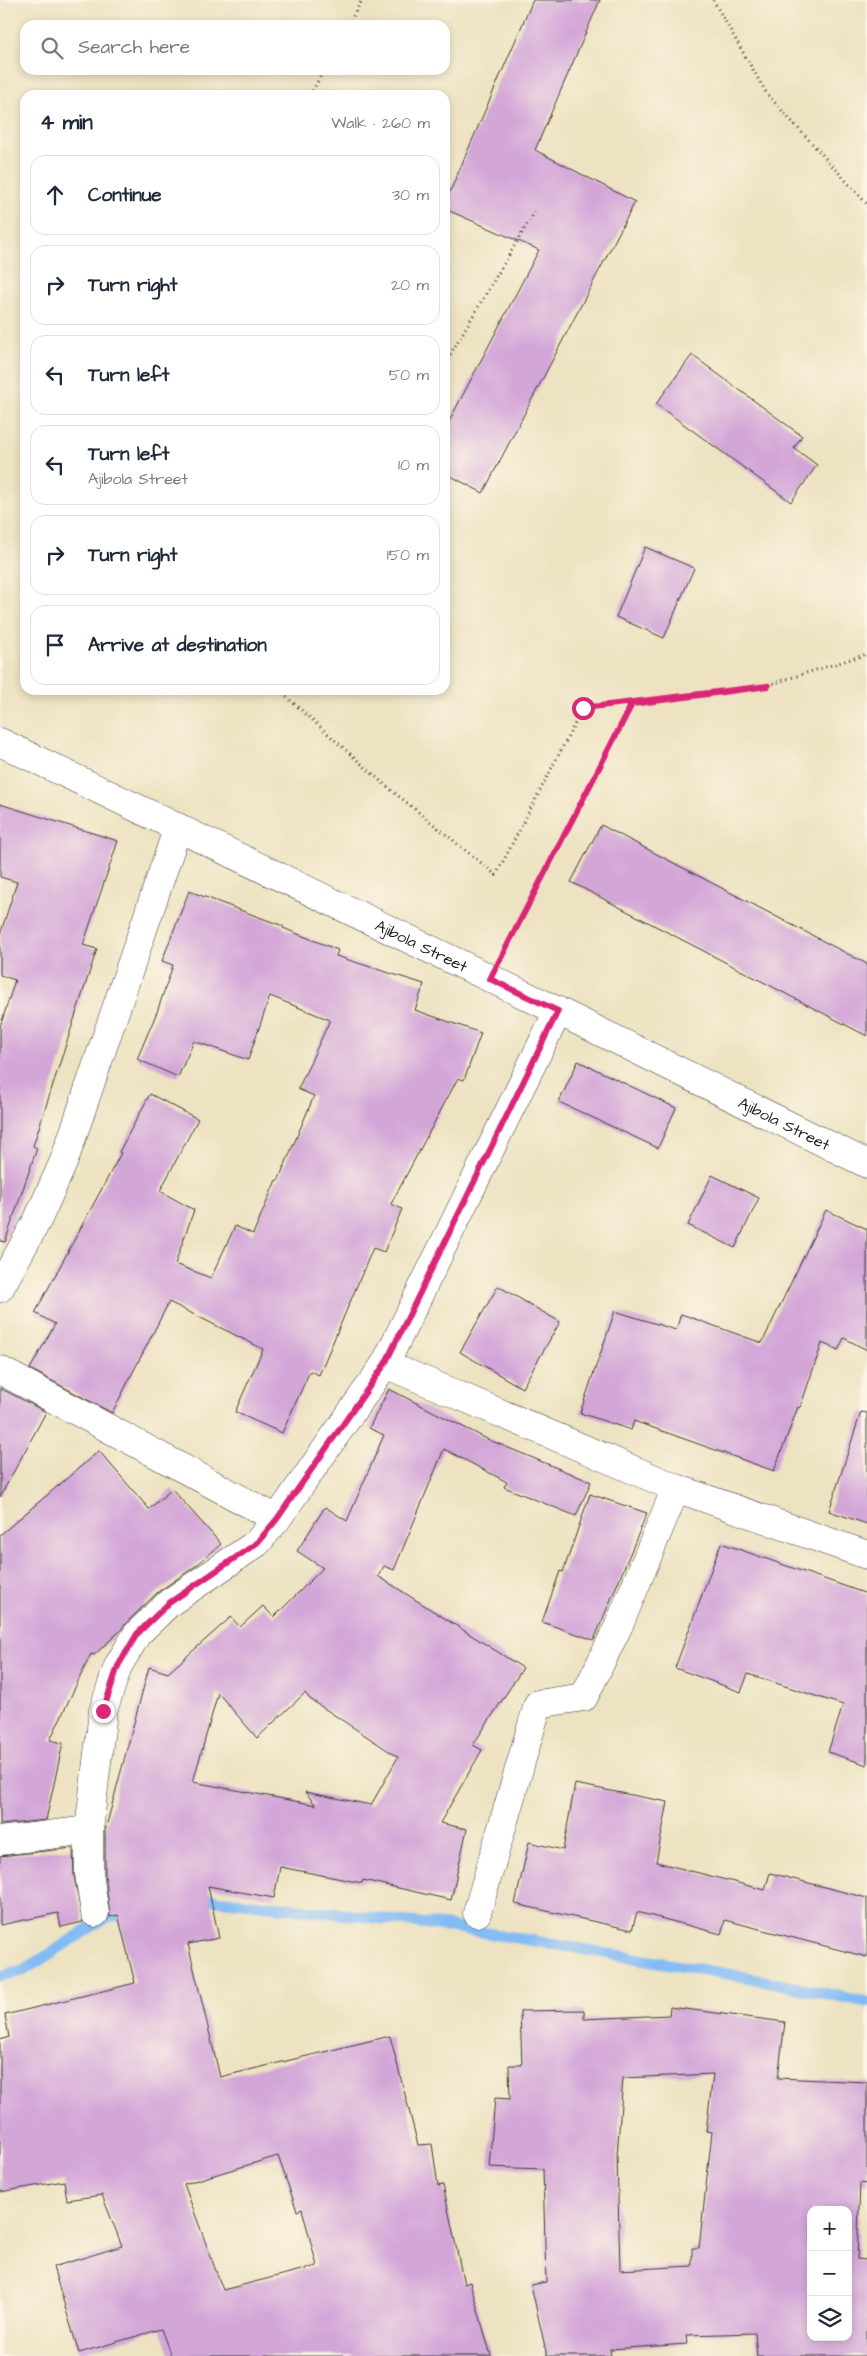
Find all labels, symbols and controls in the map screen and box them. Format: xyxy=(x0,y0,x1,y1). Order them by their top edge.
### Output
search box xyxy=(20,20,450,75)
icon: search xyxy=(38,34,66,62)
text: Search here xyxy=(78,34,190,61)
text: 4 min xyxy=(40,108,93,137)
text: Walk · 260 m xyxy=(331,112,430,134)
icon: ahead xyxy=(41,181,69,209)
text: Continue xyxy=(88,182,162,209)
text: 30 m xyxy=(392,184,429,206)
icon: right xyxy=(41,271,69,299)
text: Turn right xyxy=(88,272,177,299)
text: 20 m xyxy=(391,274,429,296)
icon: left xyxy=(41,361,69,389)
text: Turn left xyxy=(88,362,169,389)
text: 50 m xyxy=(389,364,429,386)
text: Turn left xyxy=(88,441,169,468)
icon: left xyxy=(41,451,69,479)
text: 10 m xyxy=(398,454,429,476)
text: Ajibola Street xyxy=(88,468,188,490)
icon: right xyxy=(41,541,69,569)
text: Turn right xyxy=(88,542,177,569)
text: 150 m xyxy=(387,544,429,566)
icon: arrive xyxy=(41,631,69,659)
text: Arrive at destination xyxy=(88,632,267,659)
route start xyxy=(572,697,595,720)
street label: Ajibola Street xyxy=(371,915,471,978)
street label: Ajibola Street xyxy=(734,1092,834,1156)
route end xyxy=(92,1700,115,1723)
map controls xyxy=(807,2206,852,2341)
button: + xyxy=(807,2206,852,2251)
button: − xyxy=(807,2251,852,2296)
button: layers xyxy=(807,2296,852,2341)

